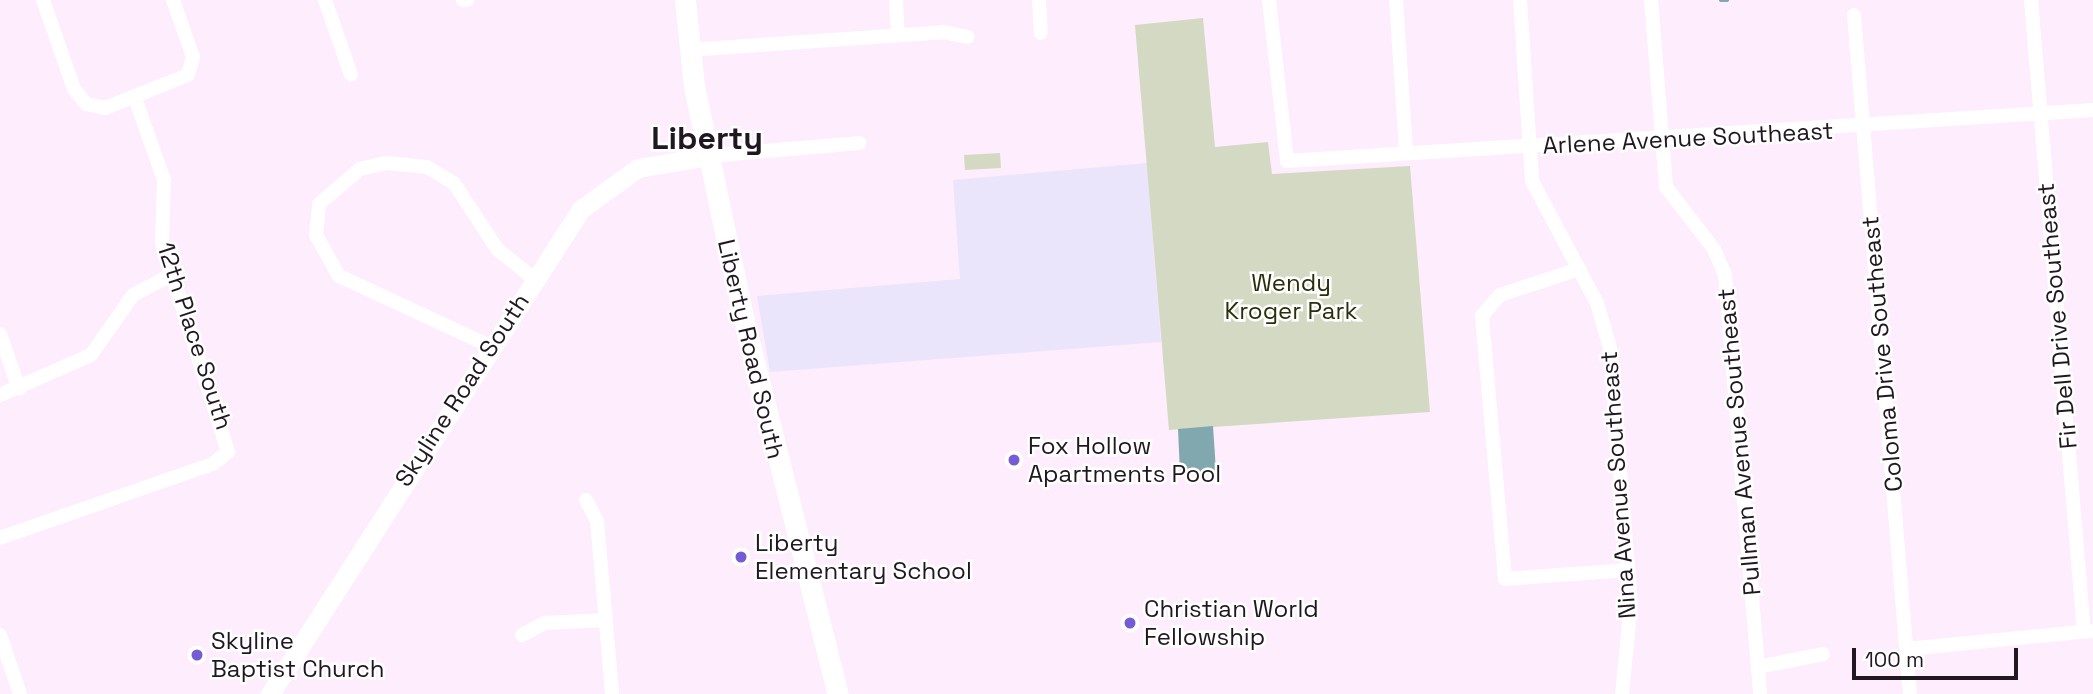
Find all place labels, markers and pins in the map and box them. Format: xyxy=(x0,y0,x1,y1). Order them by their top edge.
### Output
place label: Fox Hollow Apartments Pool xyxy=(1028,432,1221,488)
marker: Fox Hollow Apartments Pool xyxy=(1006,452,1022,468)
place label: Liberty Elementary School xyxy=(755,529,972,585)
marker: Liberty Elementary School xyxy=(733,549,749,565)
place label: Christian World Fellowship xyxy=(1144,595,1319,651)
marker: Christian World Fellowship xyxy=(1122,615,1138,631)
place label: Skyline Baptist Church xyxy=(211,627,384,683)
marker: Skyline Baptist Church xyxy=(189,647,205,663)

